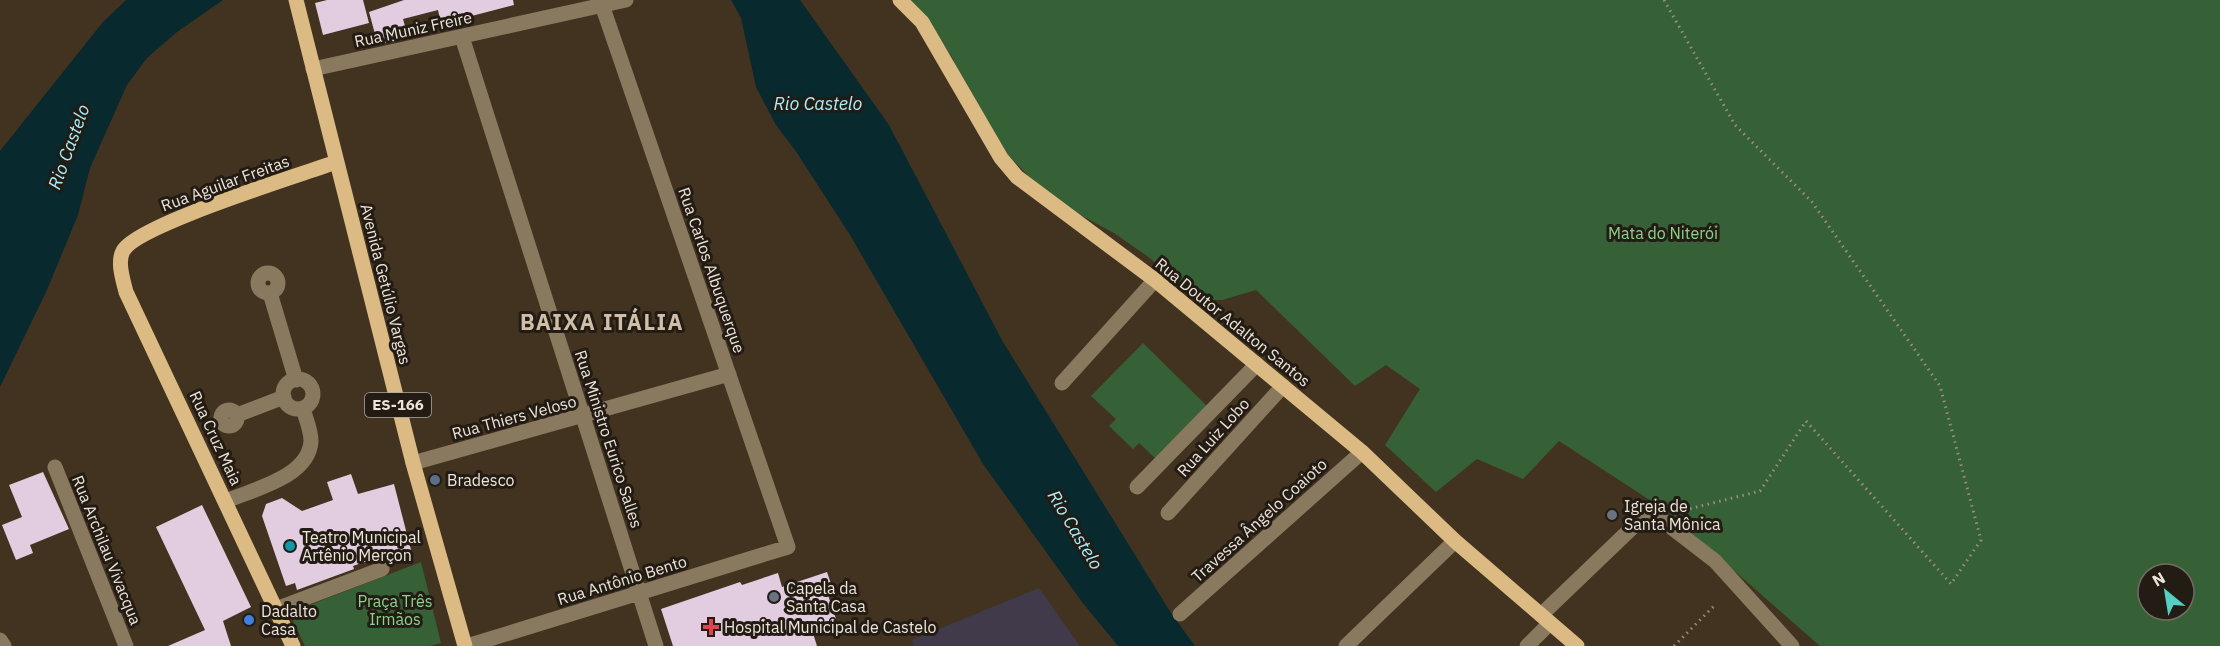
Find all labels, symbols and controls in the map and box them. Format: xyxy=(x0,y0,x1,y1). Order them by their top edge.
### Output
street label: Rua Muniz Freire xyxy=(352,7,474,51)
water label: Rio Castelo xyxy=(774,92,863,115)
water label: Rio Castelo xyxy=(43,101,95,193)
street label: Rua Aguilar Freitas xyxy=(158,151,292,215)
street label: Rua Carlos Albuquerque xyxy=(674,185,750,356)
street label: Avenida Getúlio Vargas xyxy=(356,202,416,366)
park label: Mata do Niterói xyxy=(1608,223,1718,243)
street label: Rua Doutor Adalton Santos xyxy=(1151,253,1315,391)
district label: BAIXA ITÁLIA xyxy=(520,307,684,336)
street label: Rua Ministro Eurico Salles xyxy=(571,348,647,530)
street label: Rua Cruz Maia xyxy=(185,388,247,489)
street label: Rua Thiers Veloso xyxy=(449,391,579,443)
road number: ES-166 xyxy=(365,393,431,417)
street label: Rua Luiz Lobo xyxy=(1172,394,1254,480)
street label: Travessa Ângelo Coaioto xyxy=(1187,454,1331,586)
place label: Bradesco xyxy=(447,470,515,490)
street label: Rua Archilau Vivacqua xyxy=(68,472,146,628)
marker: Bradesco xyxy=(428,473,442,487)
water label: Rio Castelo xyxy=(1043,486,1108,574)
place label: Igreja de Santa Mônica xyxy=(1624,496,1721,534)
marker: Igreja de Santa Mônica xyxy=(1605,508,1619,522)
place label: Teatro Municipal Artênio Merçon xyxy=(302,527,421,565)
marker: Teatro Municipal Artênio Merçon xyxy=(283,539,297,553)
street label: Rua Antônio Bento xyxy=(555,551,689,609)
north arrow xyxy=(2136,562,2196,622)
text: N xyxy=(2148,567,2169,591)
place label: Capela da Santa Casa xyxy=(786,578,866,616)
marker: Capela da Santa Casa xyxy=(767,590,781,604)
park label: Praça Três Irmãos xyxy=(357,591,433,629)
place label: Dadalto Casa xyxy=(261,601,317,639)
marker: Dadalto Casa xyxy=(242,613,256,627)
place label: Hospital Municipal de Castelo xyxy=(724,617,936,637)
marker: Hospital Municipal de Castelo xyxy=(702,618,720,636)

